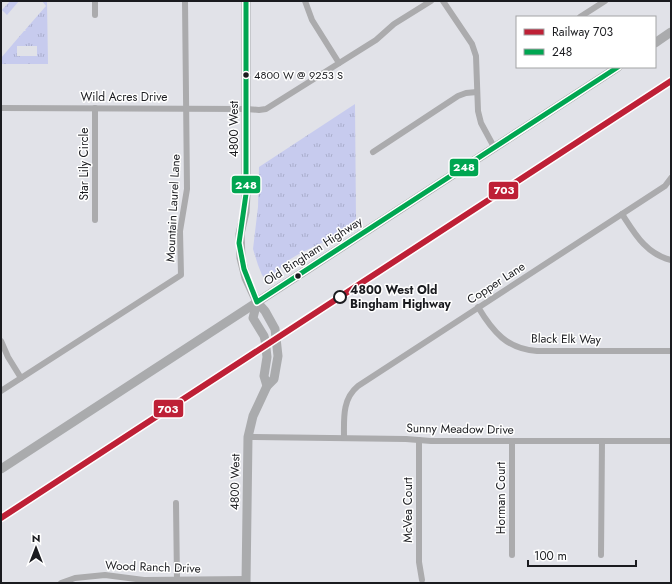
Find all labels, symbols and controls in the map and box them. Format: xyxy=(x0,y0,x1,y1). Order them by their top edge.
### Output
legend xyxy=(516,16,656,68)
text: Railway 703 xyxy=(552,23,614,41)
text: 248 xyxy=(552,43,572,61)
place label: 4800 W @ 9253 S xyxy=(254,67,343,83)
marker: 4800 W @ 9253 S xyxy=(241,70,251,80)
street label: Wild Acres Drive xyxy=(80,88,168,106)
street label: 4800 West xyxy=(225,101,243,157)
street label: Star Lily Circle xyxy=(75,127,93,201)
street label: Mountain Laurel Lane xyxy=(161,154,185,262)
line badge: 248 xyxy=(449,158,479,177)
text: 248 xyxy=(453,159,475,175)
line badge: 248 xyxy=(231,175,261,194)
text: 248 xyxy=(235,177,257,193)
line badge: 703 xyxy=(488,181,519,200)
text: 703 xyxy=(494,182,515,198)
street label: Old Bingham Highway xyxy=(260,212,367,290)
street label: Copper Lane xyxy=(463,257,529,309)
unlabelled marker xyxy=(293,271,303,281)
place label: 4800 West Old Bingham Highway xyxy=(350,281,452,313)
marker: 4800 West Old Bingham Highway xyxy=(333,290,347,304)
street label: Black Elk Way xyxy=(531,329,602,349)
line badge: 703 xyxy=(153,399,184,418)
text: 703 xyxy=(158,401,179,417)
street label: Sunny Meadow Drive xyxy=(406,419,514,439)
street label: 4800 West xyxy=(226,454,244,510)
street label: Horman Court xyxy=(492,462,510,534)
street label: McVea Court xyxy=(399,477,417,543)
north arrow xyxy=(16,528,56,568)
text: N xyxy=(32,530,40,546)
scale bar xyxy=(528,542,636,568)
text: 100 m xyxy=(534,547,567,565)
street label: Wood Ranch Drive xyxy=(105,556,201,578)

